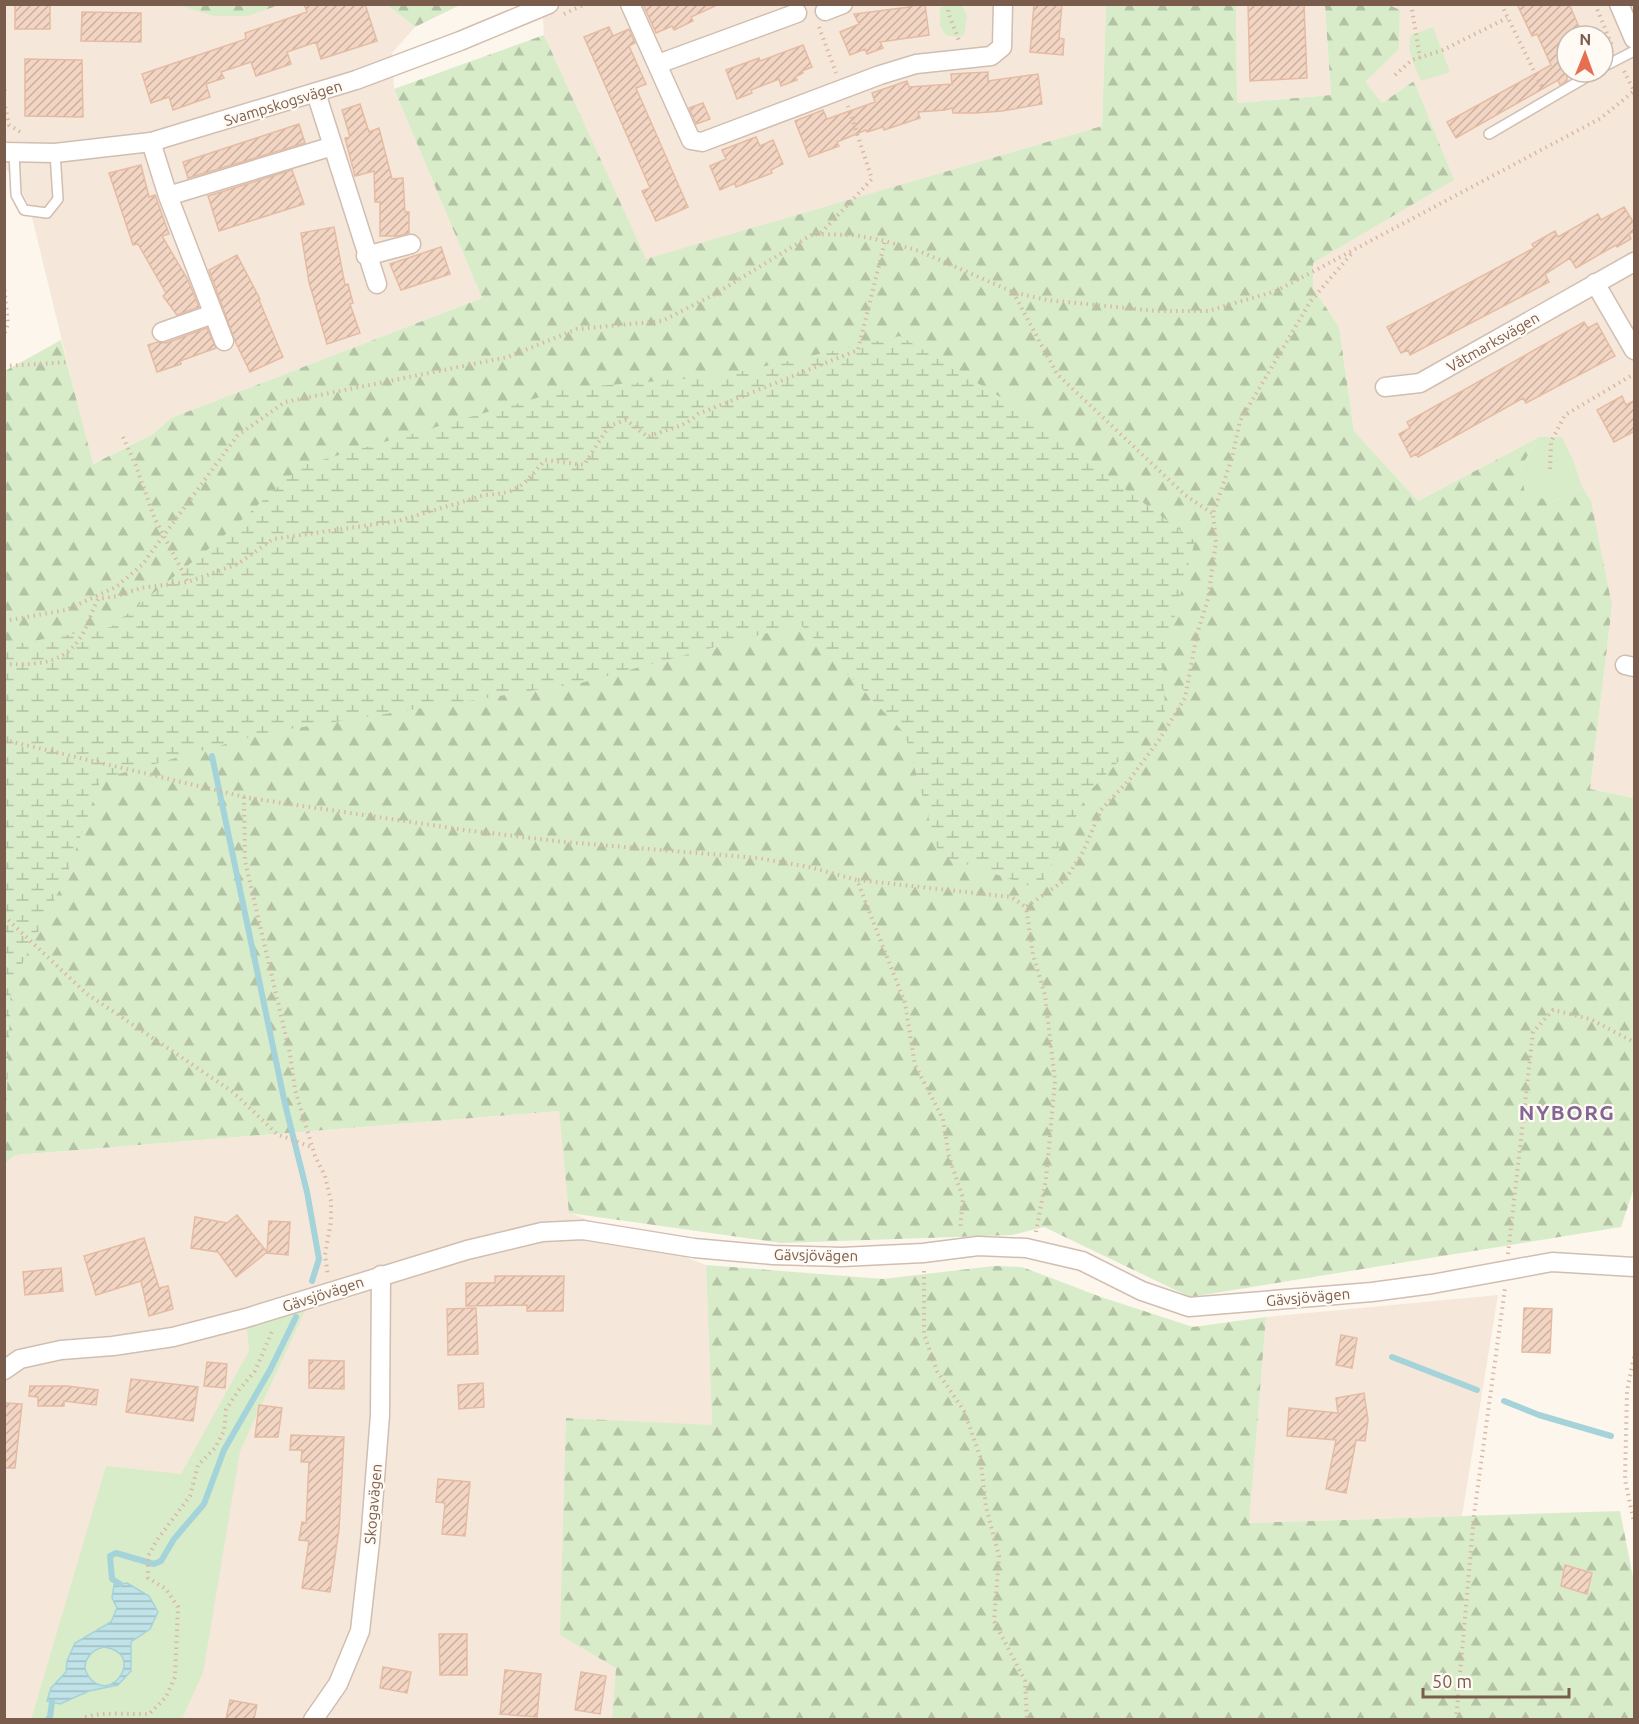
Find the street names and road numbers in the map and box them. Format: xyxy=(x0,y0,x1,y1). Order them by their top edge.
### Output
street label: Svampskogsvägen xyxy=(222,77,344,129)
street label: Våtmarksvägen xyxy=(1444,309,1542,375)
street label: Gävsjövägen xyxy=(774,1246,858,1264)
street label: Gävsjövägen xyxy=(280,1273,366,1315)
street label: Gävsjövägen xyxy=(1265,1285,1351,1309)
street label: Skogavägen xyxy=(361,1463,385,1545)

